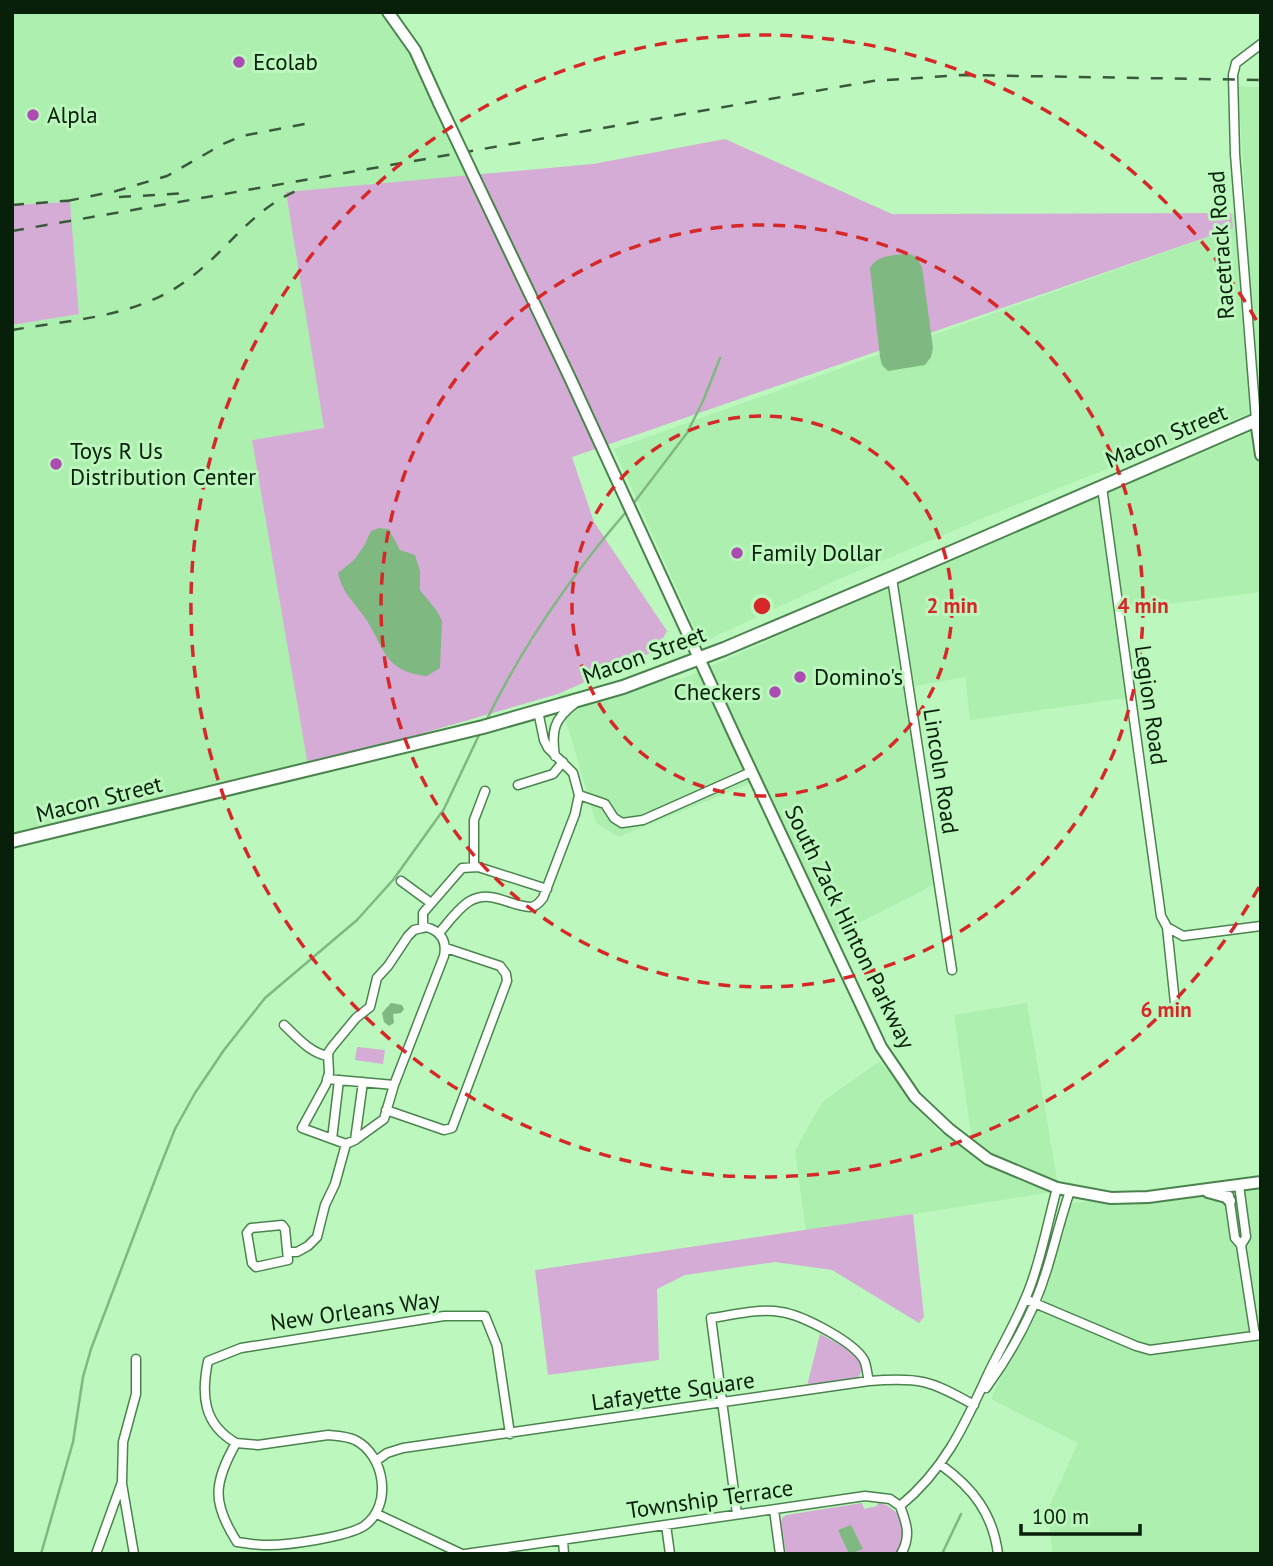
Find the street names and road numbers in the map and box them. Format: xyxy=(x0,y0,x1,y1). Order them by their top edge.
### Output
street label: Racetrack Road xyxy=(1201,170,1240,320)
street label: Macon Street xyxy=(1101,397,1231,474)
street label: Macon Street xyxy=(578,619,710,690)
street label: Legion Road xyxy=(1129,643,1174,766)
street label: Lincoln Road xyxy=(917,706,966,836)
street label: Macon Street xyxy=(33,769,165,828)
street label: South Zack Hinton Parkway xyxy=(779,800,922,1054)
street label: New Orleans Way xyxy=(268,1284,442,1337)
street label: Lafayette Square xyxy=(589,1365,757,1416)
street label: Township Terrace xyxy=(625,1472,795,1525)

